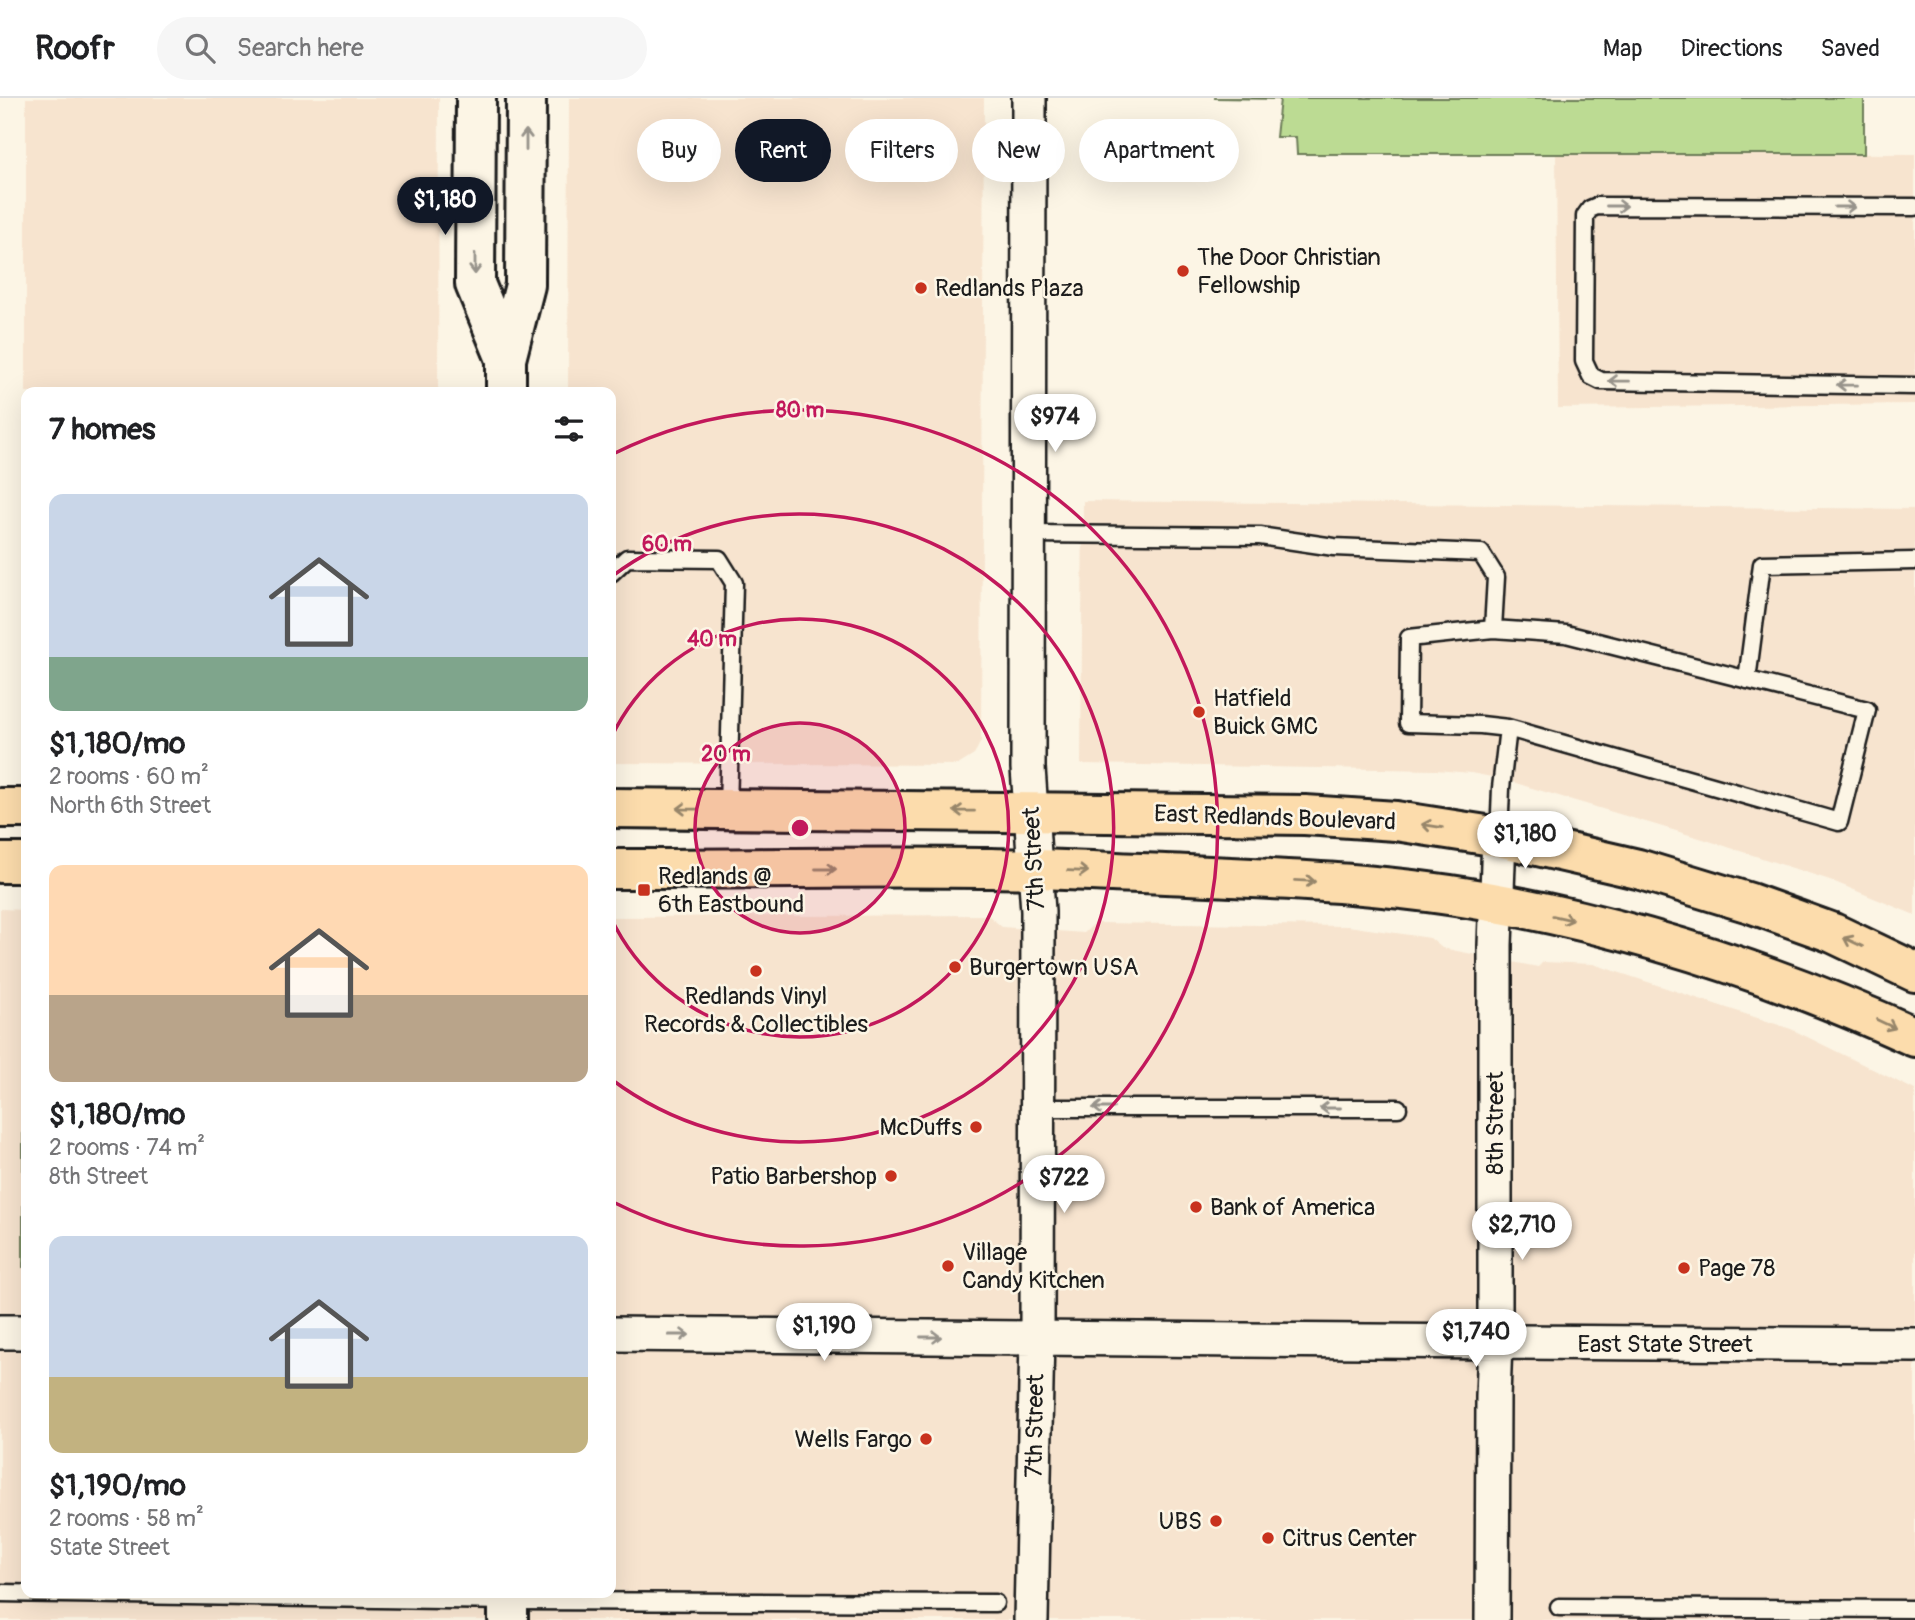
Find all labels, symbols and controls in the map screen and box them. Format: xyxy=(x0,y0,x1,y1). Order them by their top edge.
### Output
search box xyxy=(157,17,647,80)
text: Roofr xyxy=(35,28,115,69)
icon: search xyxy=(181,29,219,67)
text: Search here xyxy=(237,32,364,64)
text: Map xyxy=(1603,34,1643,63)
text: Directions xyxy=(1681,34,1782,63)
text: Saved xyxy=(1820,34,1880,63)
chip: Buy xyxy=(637,119,721,182)
chip: Rent xyxy=(735,119,831,182)
chip: Filters xyxy=(845,119,958,182)
chip: New xyxy=(972,119,1065,182)
chip: Apartment xyxy=(1079,119,1239,182)
one-way arrow xyxy=(519,129,533,152)
pin: $1,180 xyxy=(388,178,502,237)
text: $1,180 xyxy=(413,185,477,214)
one-way arrow xyxy=(1605,199,1628,213)
one-way arrow xyxy=(1833,200,1856,214)
place label: The Door Christian Fellowship xyxy=(1197,243,1381,300)
one-way arrow xyxy=(468,252,482,275)
marker: The Door Christian Fellowship xyxy=(1175,263,1191,279)
place label: Redlands Plaza xyxy=(935,274,1084,303)
marker: Redlands Plaza xyxy=(913,280,929,296)
one-way arrow xyxy=(1608,375,1631,388)
one-way arrow xyxy=(1836,378,1859,392)
pin: $974 xyxy=(1014,394,1096,454)
text: 80 m xyxy=(776,397,824,424)
text: $974 xyxy=(1030,402,1080,431)
icon: filters xyxy=(550,410,588,448)
text: 7 homes xyxy=(49,411,156,448)
text: 60 m xyxy=(642,531,692,558)
icon: home xyxy=(256,539,382,665)
text: 40 m xyxy=(687,626,737,653)
place label: Hatfield Buick GMC xyxy=(1213,684,1318,741)
marker: Hatfield Buick GMC xyxy=(1191,704,1207,720)
text: $1,180/mo xyxy=(49,725,185,762)
text: 20 m xyxy=(701,741,751,768)
text: 2 rooms · 60 m² xyxy=(49,762,209,791)
text: North 6th Street xyxy=(49,791,211,820)
street label: East Redlands Boulevard xyxy=(1154,799,1396,837)
one-way arrow xyxy=(676,802,699,816)
one-way arrow xyxy=(952,805,975,818)
street label: 7th Street xyxy=(1017,806,1051,912)
pin: $1,180 xyxy=(1468,812,1582,871)
centre of rings xyxy=(788,816,812,840)
one-way arrow xyxy=(1421,819,1444,832)
text: $1,180 xyxy=(1493,819,1557,848)
place label: Redlands @ 6th Eastbound xyxy=(658,862,804,919)
one-way arrow xyxy=(814,862,837,876)
one-way arrow xyxy=(1066,865,1089,878)
one-way arrow xyxy=(1293,875,1316,888)
marker: Redlands @ 6th Eastbound xyxy=(636,882,652,898)
icon: home xyxy=(256,910,382,1036)
one-way arrow xyxy=(1551,911,1574,925)
one-way arrow xyxy=(1843,935,1864,949)
place label: Burgertown USA xyxy=(969,953,1138,982)
marker: Burgertown USA xyxy=(947,959,963,975)
marker: Redlands Vinyl Records & Collectibles xyxy=(748,963,764,979)
place label: Redlands Vinyl Records & Collectibles xyxy=(644,982,868,1039)
one-way arrow xyxy=(1875,1018,1896,1031)
street label: 8th Street xyxy=(1481,1071,1510,1175)
text: $1,180/mo xyxy=(49,1096,185,1133)
one-way arrow xyxy=(1091,1101,1114,1115)
one-way arrow xyxy=(1319,1101,1342,1115)
place label: McDuffs xyxy=(879,1113,962,1142)
marker: McDuffs xyxy=(968,1119,984,1135)
text: 2 rooms · 74 m² xyxy=(49,1133,205,1162)
pin: $722 xyxy=(1023,1156,1105,1215)
text: 8th Street xyxy=(49,1162,148,1191)
place label: Patio Barbershop xyxy=(710,1162,877,1191)
text: $722 xyxy=(1039,1163,1089,1192)
marker: Patio Barbershop xyxy=(883,1168,899,1184)
place label: Bank of America xyxy=(1210,1193,1375,1222)
marker: Bank of America xyxy=(1188,1199,1204,1215)
pin: $2,710 xyxy=(1465,1202,1579,1262)
text: $2,710 xyxy=(1488,1210,1556,1239)
place label: Village Candy Kitchen xyxy=(962,1238,1105,1295)
place label: Page 78 xyxy=(1698,1254,1775,1283)
marker: Village Candy Kitchen xyxy=(940,1258,956,1274)
marker: Page 78 xyxy=(1676,1260,1692,1276)
icon: home xyxy=(256,1281,382,1407)
pin: $1,190 xyxy=(767,1304,881,1363)
pin: $1,740 xyxy=(1419,1310,1533,1369)
text: $1,190 xyxy=(792,1311,856,1340)
text: $1,740 xyxy=(1442,1317,1510,1346)
one-way arrow xyxy=(667,1328,690,1342)
one-way arrow xyxy=(919,1330,942,1344)
street label: East State Street xyxy=(1577,1330,1753,1359)
street label: 7th Street xyxy=(1020,1373,1050,1478)
place label: Wells Fargo xyxy=(795,1425,912,1454)
marker: Wells Fargo xyxy=(918,1431,934,1447)
text: $1,190/mo xyxy=(49,1467,186,1504)
text: 2 rooms · 58 m² xyxy=(49,1504,204,1533)
place label: UBS xyxy=(1159,1507,1202,1536)
marker: UBS xyxy=(1208,1513,1224,1529)
place label: Citrus Center xyxy=(1282,1524,1417,1553)
marker: Citrus Center xyxy=(1260,1530,1276,1546)
text: State Street xyxy=(49,1533,170,1562)

